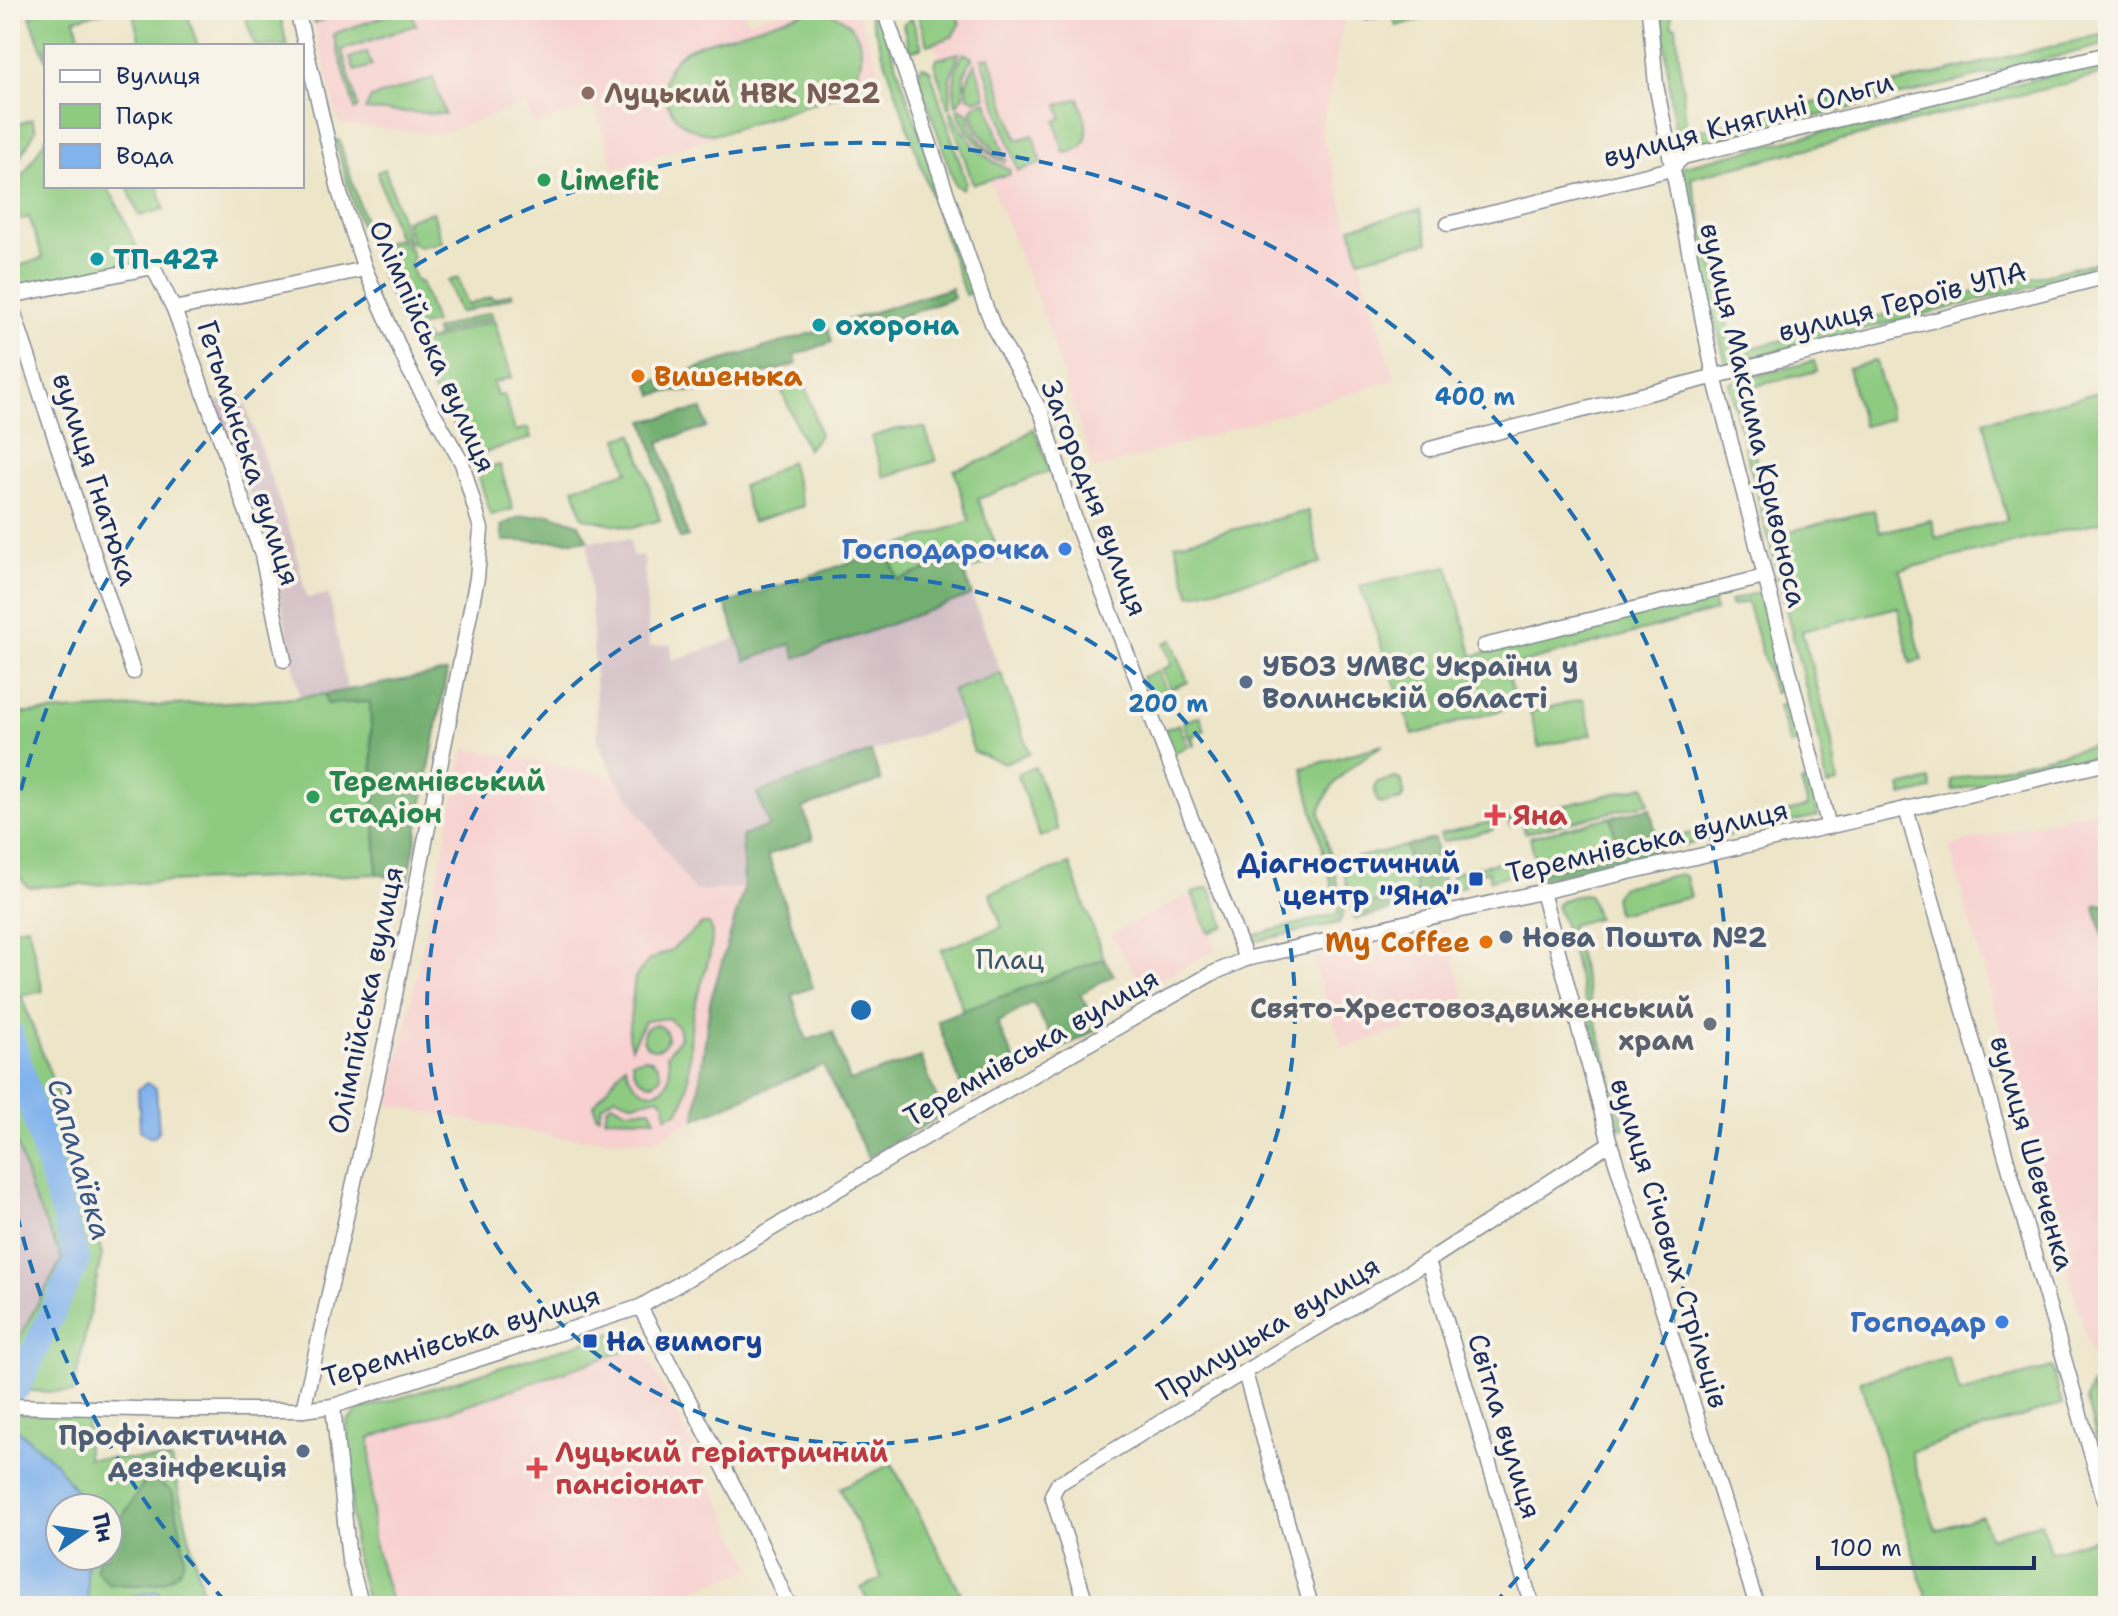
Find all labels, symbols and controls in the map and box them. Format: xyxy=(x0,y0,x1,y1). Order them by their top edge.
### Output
legend xyxy=(44,44,304,188)
text: Вулиця xyxy=(116,60,201,92)
street label: вулиця Княгині Ольги xyxy=(1599,62,1897,176)
place label: Луцький НВК №22 xyxy=(604,74,880,112)
marker: Луцький НВК №22 xyxy=(579,84,597,102)
text: Парк xyxy=(116,100,173,132)
text: Вода xyxy=(116,140,174,172)
place label: Limefit xyxy=(560,161,659,199)
marker: Limefit xyxy=(535,171,553,189)
street label: Олімпійська вулиця xyxy=(360,214,506,478)
street label: вулиця Максима Кривоноса xyxy=(1691,219,1817,611)
place label: ТП-427 xyxy=(113,240,219,278)
marker: ТП-427 xyxy=(88,250,106,268)
street label: вулиця Героїв УПА xyxy=(1774,252,2030,350)
place label: охорона xyxy=(835,306,959,344)
street label: Гетьманська вулиця xyxy=(188,316,310,590)
marker: охорона xyxy=(810,316,828,334)
place label: Вишенька xyxy=(654,357,803,395)
marker: Вишенька xyxy=(629,367,647,385)
street label: вулиця Гнатюка xyxy=(44,368,148,590)
street label: Загородня вулиця xyxy=(1032,374,1158,622)
text: 400 m xyxy=(1435,381,1515,413)
place label: Господарочка xyxy=(842,530,1049,568)
marker: Господарочка xyxy=(1056,540,1074,558)
place label: УБОЗ УМВС України у Волинськiй області xyxy=(1262,647,1579,717)
marker: УБОЗ УМВС України у Волинськiй області xyxy=(1237,673,1255,691)
text: 200 m xyxy=(1128,688,1208,720)
place label: Теремнівський стадіон xyxy=(329,762,545,832)
marker: Теремнівський стадіон xyxy=(304,788,322,806)
street label: Теремнівська вулиця xyxy=(1502,790,1792,892)
place label: Яна xyxy=(1513,796,1568,834)
marker: Яна xyxy=(1484,804,1506,826)
place label: Діагностичний центр "Яна" xyxy=(1238,844,1460,914)
street label: Олімпійська вулиця xyxy=(318,863,412,1137)
marker: Діагностичний центр "Яна" xyxy=(1467,870,1485,888)
place label: Нова Пошта №2 xyxy=(1522,918,1767,956)
place label: My Coffee xyxy=(1325,923,1470,961)
marker: Нова Пошта №2 xyxy=(1497,928,1515,946)
marker: My Coffee xyxy=(1477,933,1495,951)
park label: Плац xyxy=(976,940,1044,978)
street label: Теремнівська вулиця xyxy=(897,958,1165,1136)
place label: Свято-Хрестовоздвиженський храм xyxy=(1250,989,1694,1059)
centre of rings xyxy=(847,996,875,1024)
marker: Свято-Хрестовоздвиженський храм xyxy=(1701,1015,1719,1033)
street label: вулиця Шевченка xyxy=(1981,1031,2085,1275)
water label: Сапалаївка xyxy=(37,1073,123,1245)
street label: вулиця Січових Стрільців xyxy=(1602,1073,1738,1413)
street label: Прилуцька вулиця xyxy=(1149,1246,1387,1410)
street label: Теремнівська вулиця xyxy=(318,1276,604,1396)
place label: Господар xyxy=(1850,1303,1986,1341)
marker: Господар xyxy=(1993,1313,2011,1331)
place label: На вимогу xyxy=(606,1322,763,1360)
street label: Світла вулиця xyxy=(1459,1329,1551,1523)
marker: На вимогу xyxy=(581,1332,599,1350)
place label: Профілактична дезінфекція xyxy=(58,1416,287,1486)
place label: Луцький геріатричний пансіонат xyxy=(555,1433,888,1503)
marker: Профілактична дезінфекція xyxy=(294,1442,312,1460)
marker: Луцький геріатричний пансіонат xyxy=(526,1457,548,1479)
north arrow xyxy=(44,1492,124,1572)
text: Пн xyxy=(86,1510,120,1545)
scale bar xyxy=(1818,1520,2034,1570)
text: 100 m xyxy=(1830,1532,1902,1564)

